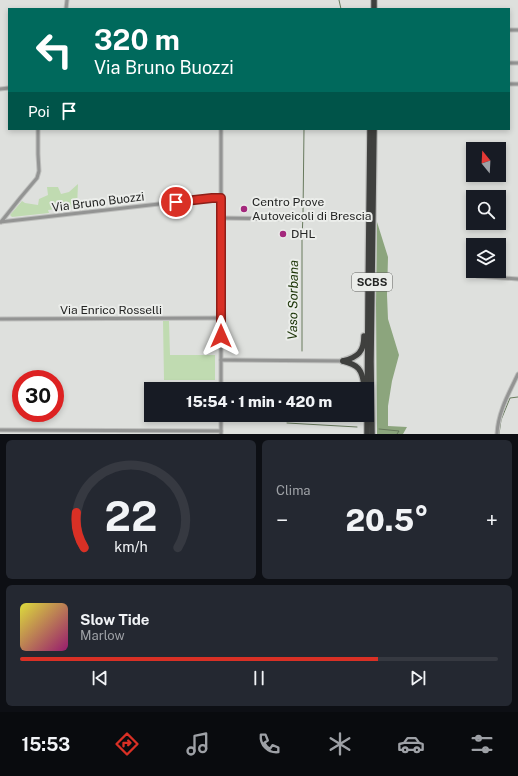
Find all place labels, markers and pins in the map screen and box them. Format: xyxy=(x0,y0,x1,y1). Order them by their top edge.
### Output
pin xyxy=(159,185,193,219)
place label: Centro Prove Autoveicoli di Brescia xyxy=(252,195,371,223)
marker: Centro Prove Autoveicoli di Brescia xyxy=(239,204,249,214)
place label: DHL xyxy=(291,227,316,241)
marker: DHL xyxy=(278,229,288,239)

